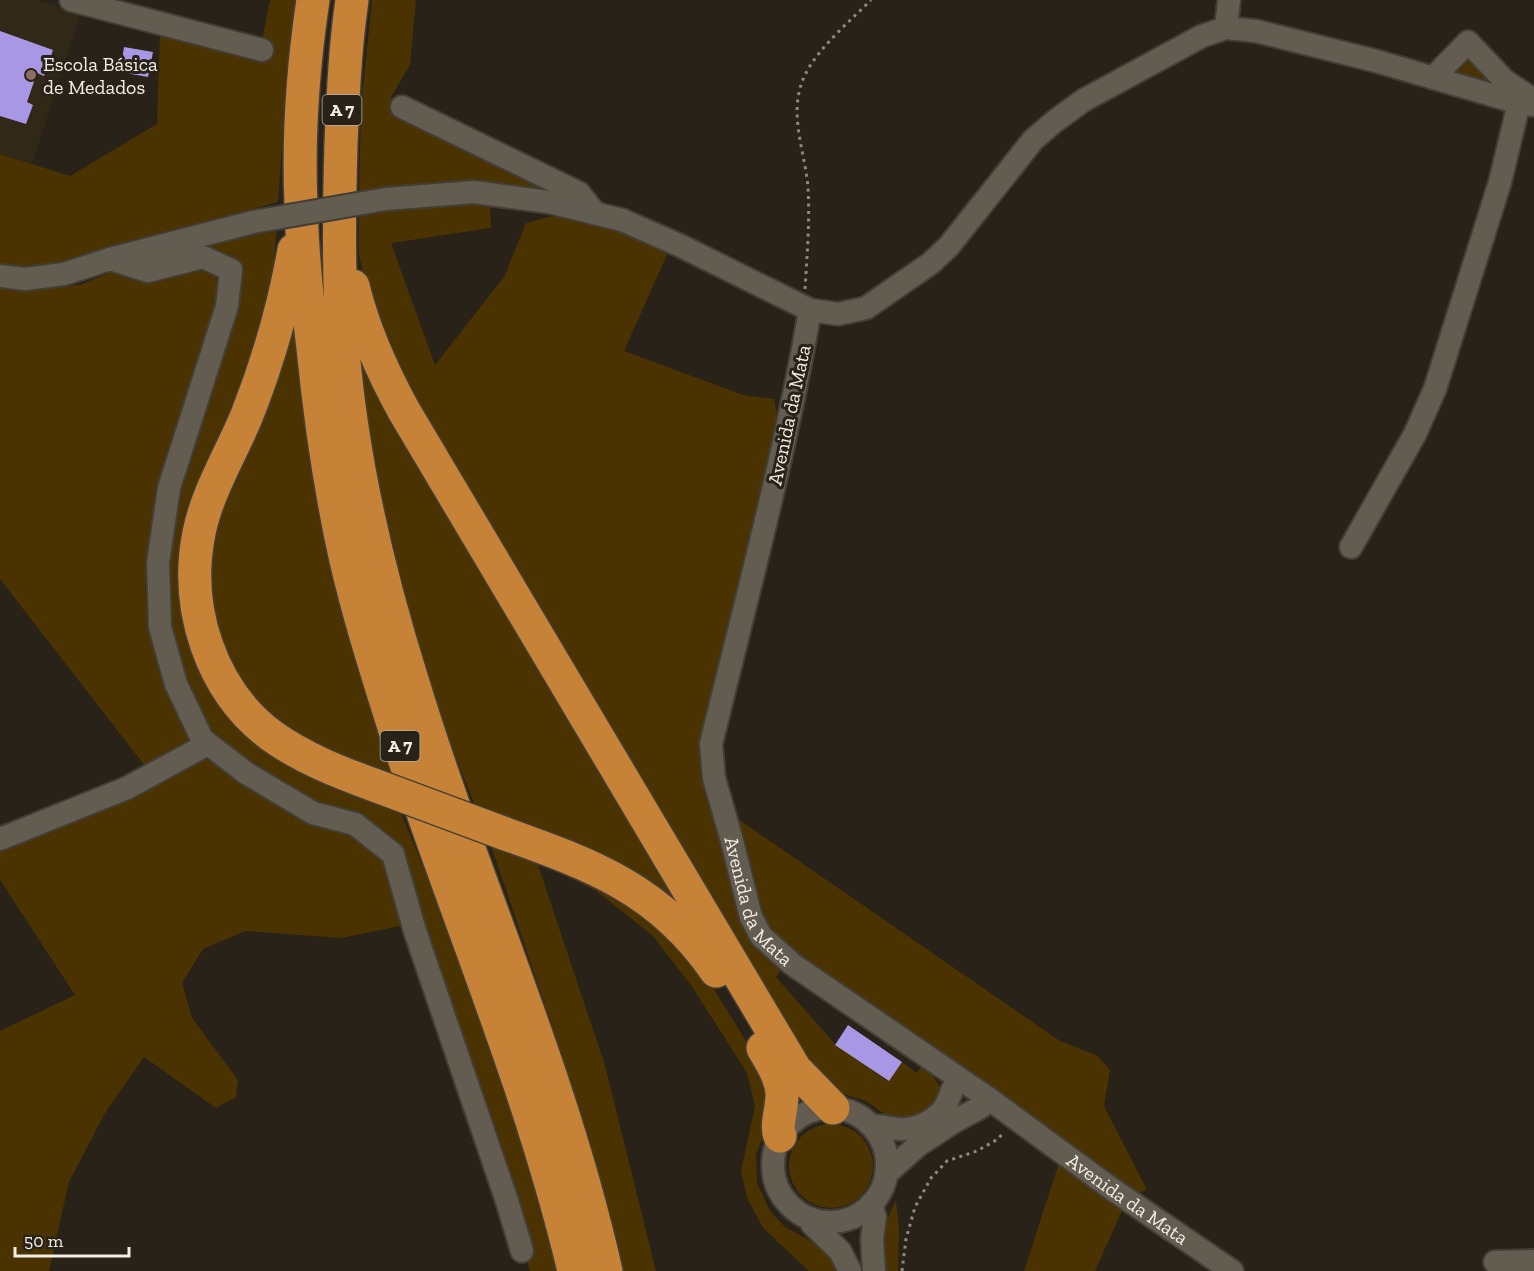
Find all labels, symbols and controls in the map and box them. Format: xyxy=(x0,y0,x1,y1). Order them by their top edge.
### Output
place label: Escola Básica de Medados xyxy=(43,52,158,99)
marker: Escola Básica de Medados xyxy=(24,68,38,82)
road number: A 7 xyxy=(322,95,362,125)
street label: Avenida da Mata xyxy=(762,342,816,487)
road number: A 7 xyxy=(380,731,420,761)
street label: Avenida da Mata xyxy=(719,834,798,971)
street label: Avenida da Mata xyxy=(1062,1148,1193,1250)
scale bar xyxy=(15,1220,129,1258)
text: 50 m xyxy=(24,1230,64,1252)

